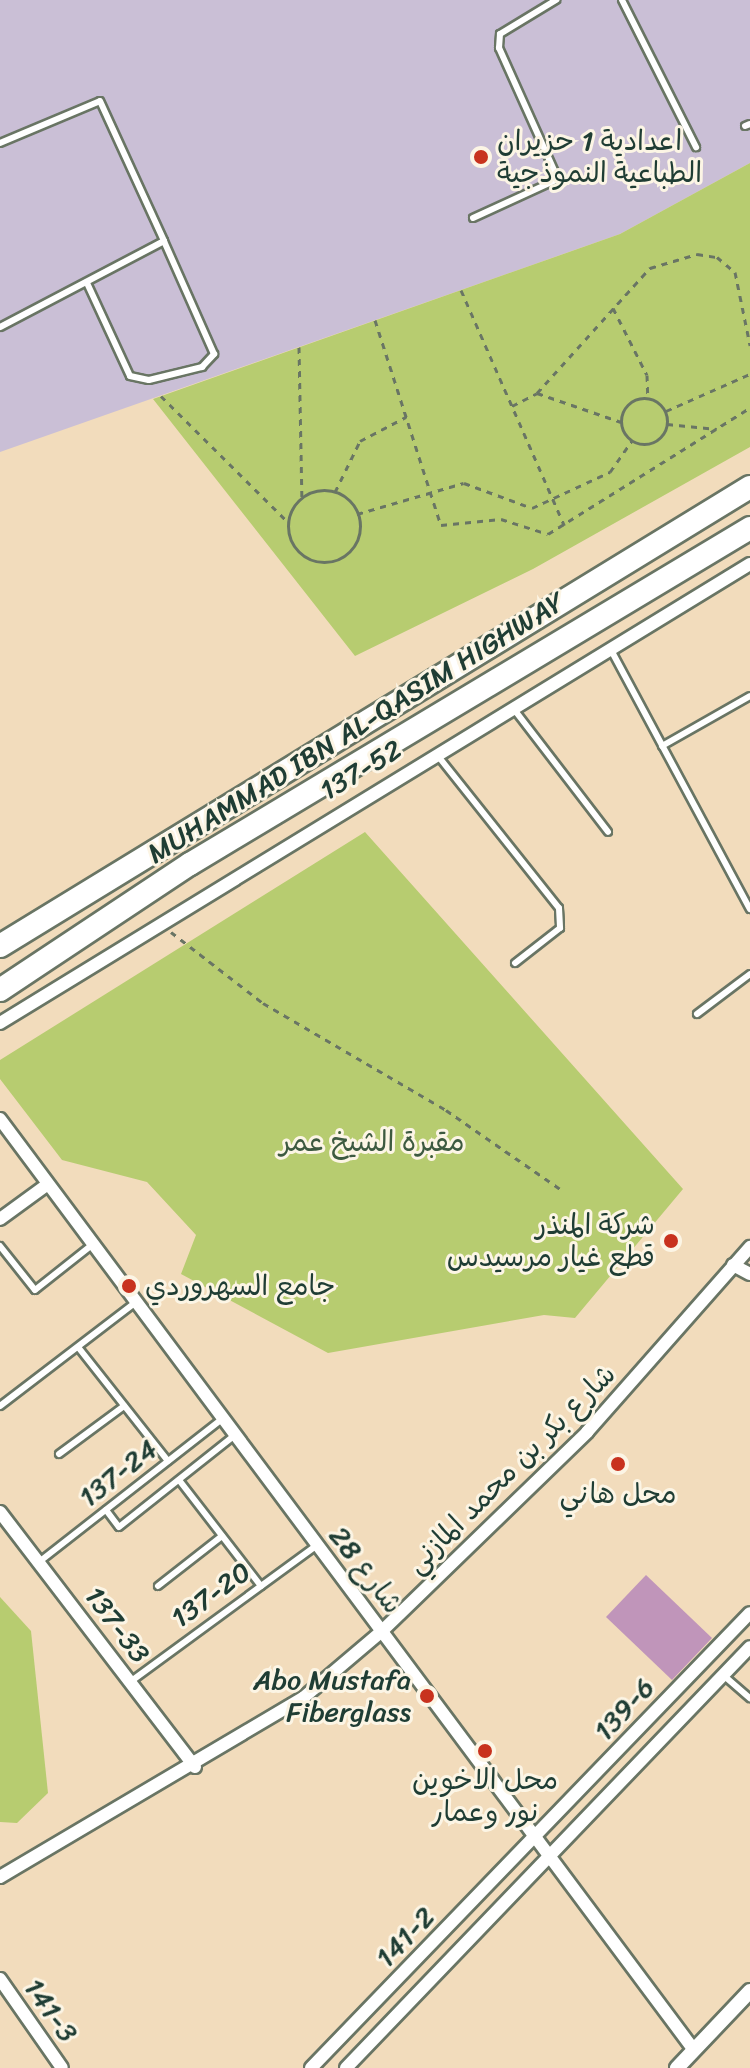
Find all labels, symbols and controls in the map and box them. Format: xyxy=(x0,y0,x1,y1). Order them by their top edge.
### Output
place label: اعدادية 1 حزيران الطباعية النموذجية xyxy=(497,124,702,190)
marker: اعدادية 1 حزيران الطباعية النموذجية xyxy=(472,148,490,166)
street label: MUHAMMAD IBN AL-QASIM HIGHWAY xyxy=(144,587,568,869)
street label: 137-52 xyxy=(314,733,408,807)
park label: مقبرة الشيخ عمر xyxy=(280,1125,464,1159)
place label: شركة المنذر قطع غيار مرسيدس xyxy=(447,1208,655,1274)
marker: شركة المنذر قطع غيار مرسيدس xyxy=(662,1232,680,1250)
place label: جامع السهروردي xyxy=(145,1269,335,1303)
marker: جامع السهروردي xyxy=(120,1277,138,1295)
street label: شارع بكر بن محمد المازني xyxy=(399,1357,623,1581)
street label: 137-24 xyxy=(72,1432,164,1514)
marker: محل هاني xyxy=(609,1455,627,1473)
place label: محل هاني xyxy=(559,1477,677,1511)
street label: شارع 28 xyxy=(322,1520,410,1620)
street label: 137-20 xyxy=(165,1555,257,1635)
street label: 137-33 xyxy=(77,1580,157,1670)
place label: Abo Mustafa Fiberglass xyxy=(253,1663,411,1729)
street label: 139-6 xyxy=(587,1671,661,1747)
marker: Abo Mustafa Fiberglass xyxy=(418,1687,436,1705)
marker: محل الاخوين نور وعمار xyxy=(476,1742,494,1760)
place label: محل الاخوين نور وعمار xyxy=(412,1763,558,1829)
street label: 141-2 xyxy=(368,1900,442,1974)
street label: 141-3 xyxy=(17,1972,85,2048)

